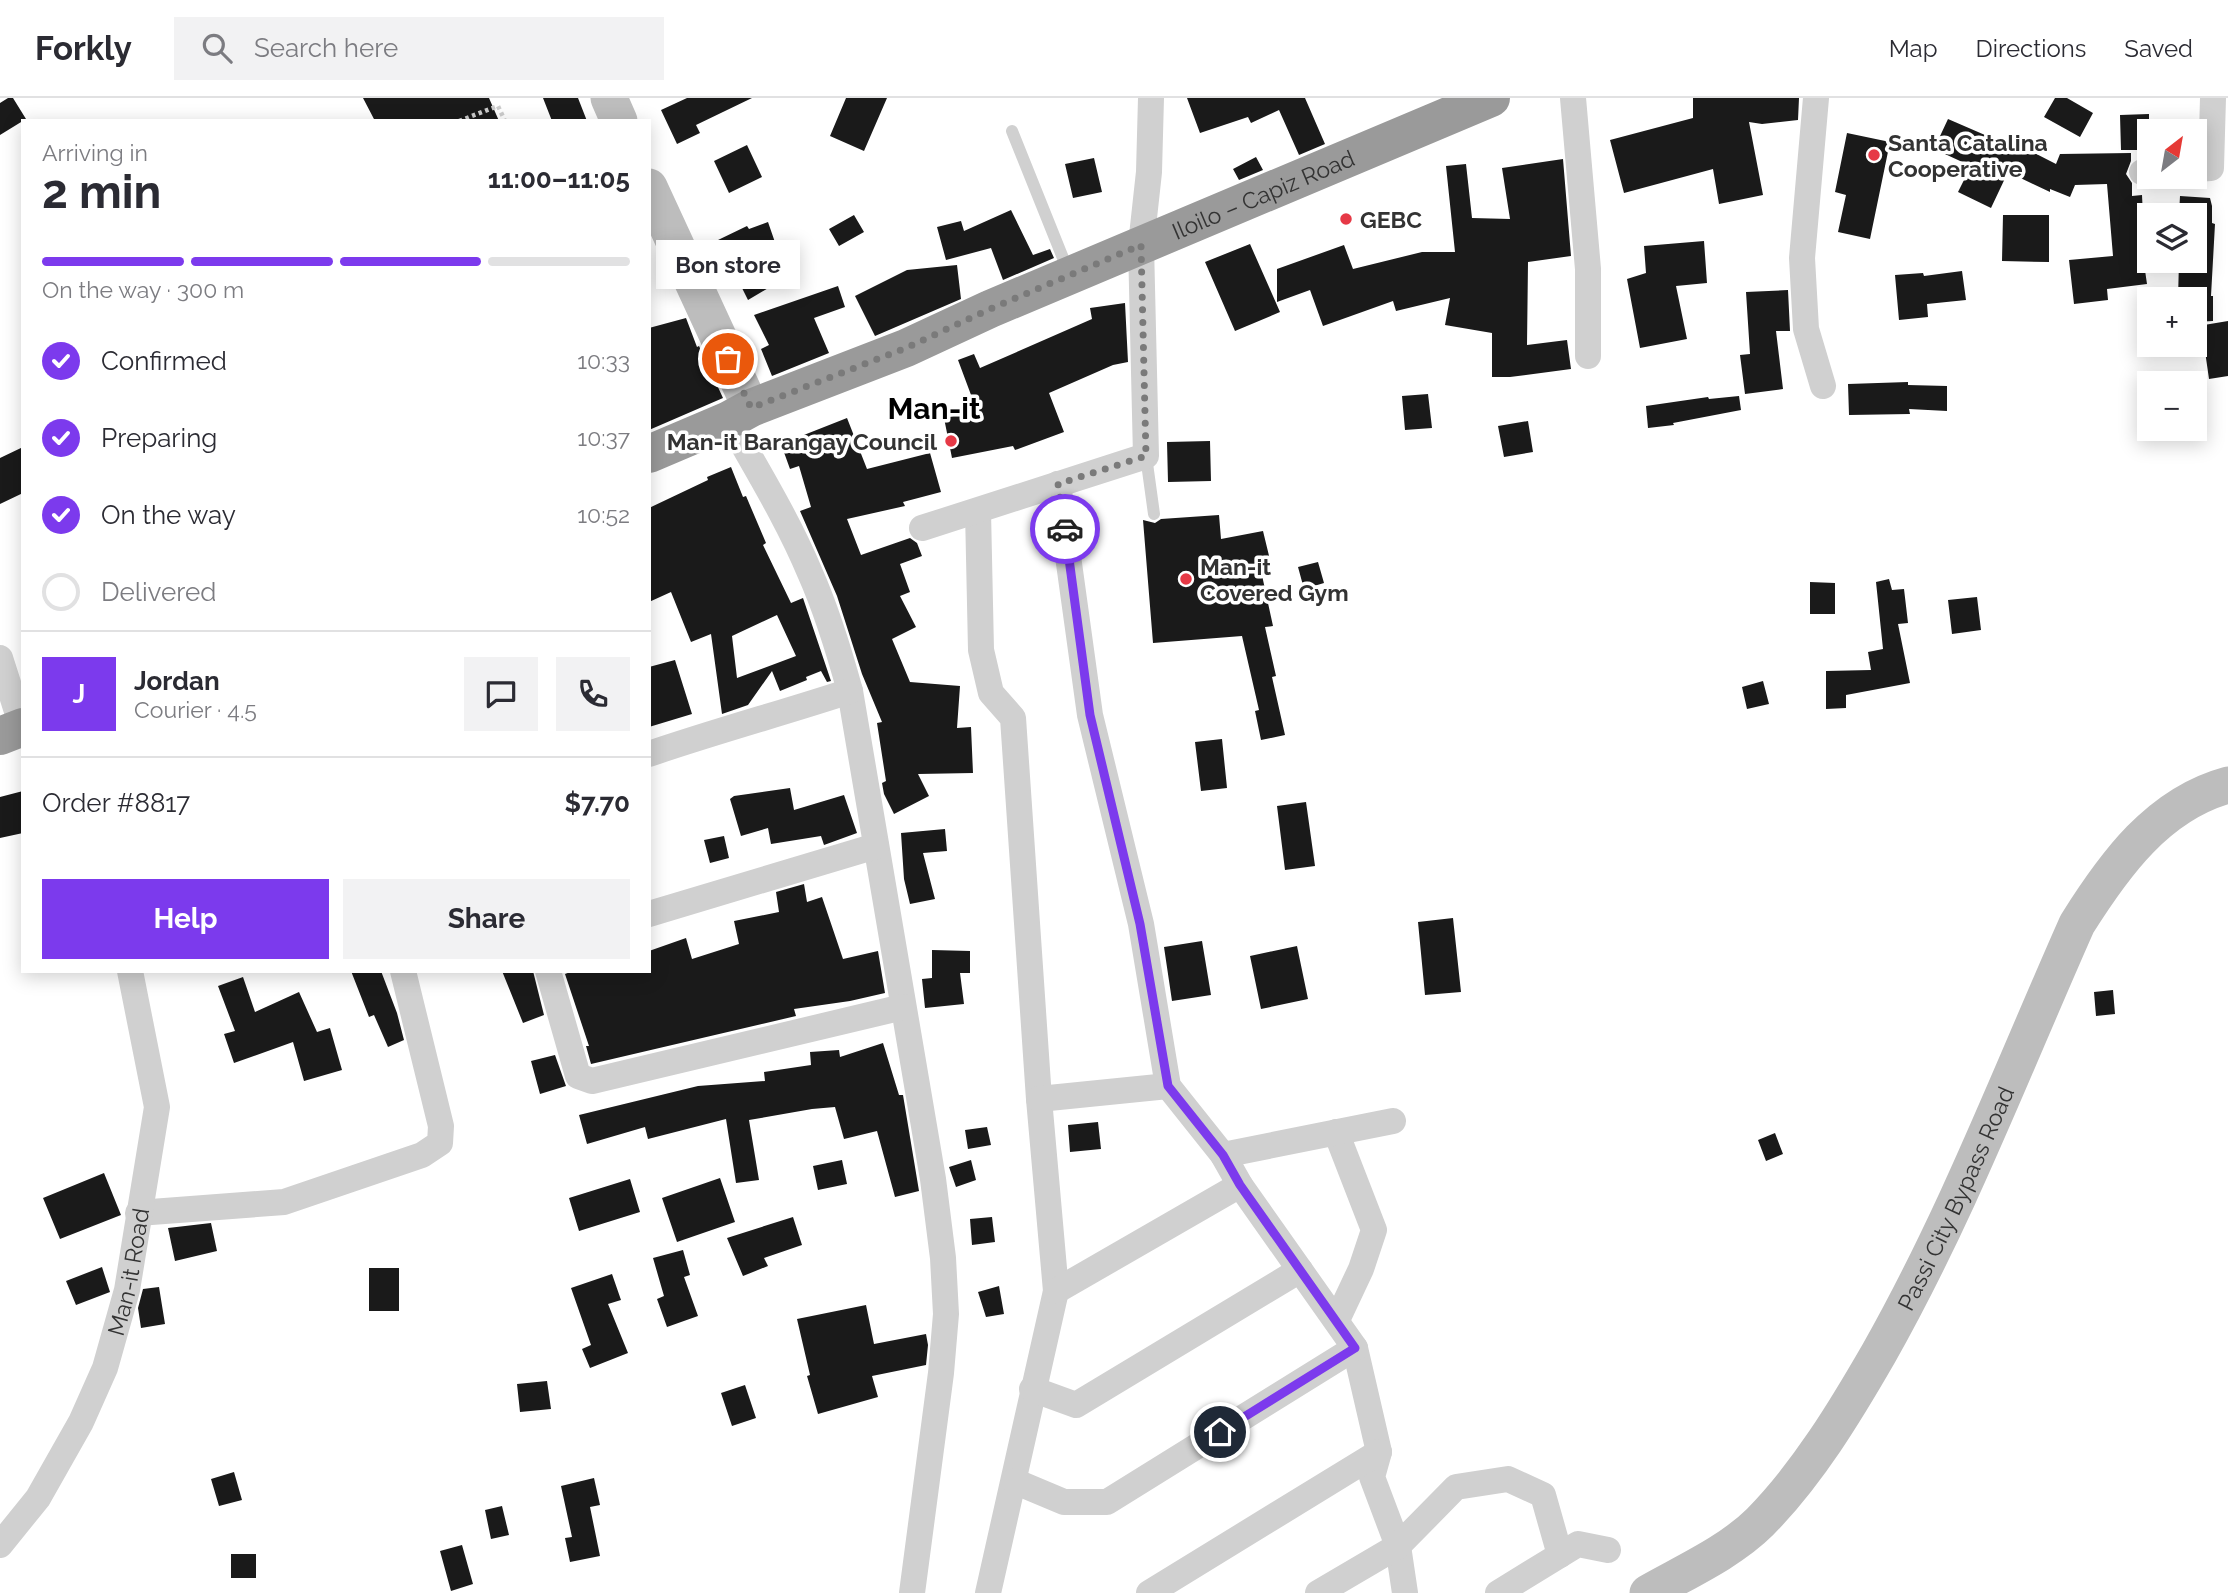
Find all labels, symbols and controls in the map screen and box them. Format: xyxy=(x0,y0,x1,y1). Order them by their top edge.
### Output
search box xyxy=(174,17,664,80)
text: Forkly xyxy=(35,29,132,68)
icon: search xyxy=(198,29,236,67)
text: Search here xyxy=(254,33,398,63)
text: Map xyxy=(1889,34,1938,63)
text: Directions xyxy=(1976,34,2086,63)
text: Saved xyxy=(2124,34,2193,63)
north arrow xyxy=(2137,119,2207,189)
map controls xyxy=(2137,119,2207,441)
place label: Santa Catalina Cooperative xyxy=(1888,129,2048,182)
text: Arriving in xyxy=(42,139,148,166)
street label: Iloilo – Capiz Road xyxy=(1168,144,1358,244)
marker: Santa Catalina Cooperative xyxy=(1866,147,1882,163)
text: 11:00–11:05 xyxy=(488,164,630,194)
text: 2 min xyxy=(42,165,161,219)
button: layers xyxy=(2137,203,2207,273)
place label: GEBC xyxy=(1360,206,1422,233)
marker: GEBC xyxy=(1338,211,1354,227)
callout: Bon store xyxy=(656,240,800,289)
text: Bon store xyxy=(675,251,781,278)
text: On the way · 300 m xyxy=(42,276,244,303)
button: + xyxy=(2137,287,2207,357)
pin xyxy=(698,329,758,389)
icon: bag xyxy=(709,340,747,378)
icon: check xyxy=(42,342,80,380)
text: Confirmed xyxy=(101,346,227,376)
text: 10:33 xyxy=(577,347,630,374)
button: − xyxy=(2137,371,2207,441)
district label: Man-it xyxy=(888,391,981,426)
icon: check xyxy=(42,419,80,457)
text: Preparing xyxy=(101,423,217,453)
text: 10:37 xyxy=(577,424,630,451)
place label: Man-it Barangay Council xyxy=(667,428,938,455)
marker: Man-it Barangay Council xyxy=(943,433,959,449)
courier xyxy=(1030,494,1100,564)
icon: check xyxy=(42,496,80,534)
text: On the way xyxy=(101,500,236,530)
text: 10:52 xyxy=(577,501,630,528)
icon: car xyxy=(1046,510,1084,548)
place label: Man-it Covered Gym xyxy=(1200,553,1349,606)
marker: Man-it Covered Gym xyxy=(1178,571,1194,587)
text: Delivered xyxy=(101,577,216,607)
button: chat xyxy=(464,657,538,731)
button: phone xyxy=(556,657,630,731)
text: Jordan xyxy=(134,666,220,696)
text: J xyxy=(73,679,85,709)
text: Courier · 4.5 xyxy=(134,696,257,723)
text: Order #8817 xyxy=(42,788,190,818)
text: $7.70 xyxy=(564,788,630,818)
button: Help xyxy=(42,879,329,959)
button: Share xyxy=(343,879,630,959)
street label: Passi City Bypass Road xyxy=(1891,1082,2019,1315)
street label: Man-it Road xyxy=(101,1206,154,1339)
pin xyxy=(1190,1402,1250,1462)
icon: home xyxy=(1201,1413,1239,1451)

